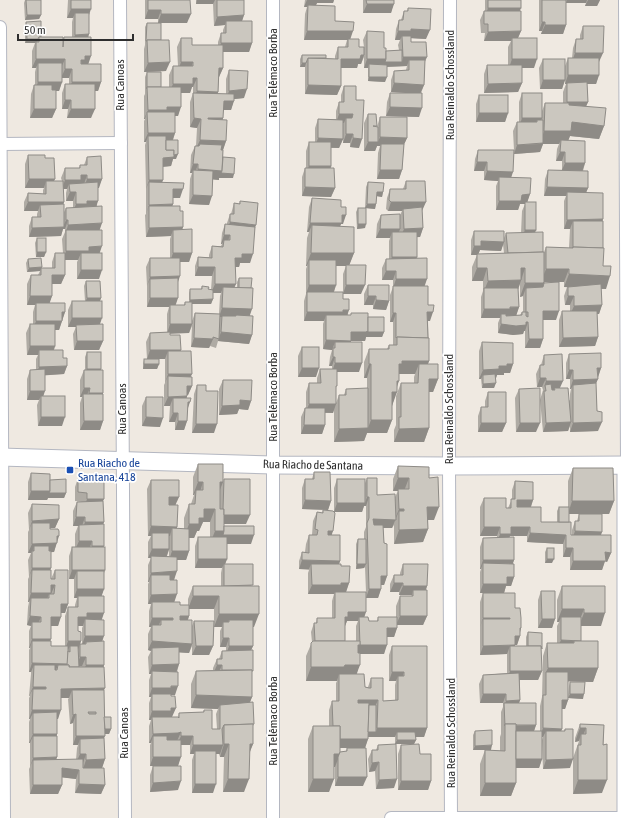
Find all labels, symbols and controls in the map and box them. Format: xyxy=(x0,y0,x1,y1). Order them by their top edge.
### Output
scale bar xyxy=(18,16,133,42)
text: 50 m xyxy=(24,23,46,37)
street label: Rua Telêmaco Borba xyxy=(266,28,280,118)
street label: Rua Reinaldo Schossland xyxy=(443,30,457,140)
street label: Rua Canoas xyxy=(113,59,127,111)
street label: Rua Telêmaco Borba xyxy=(266,352,280,442)
street label: Rua Reinaldo Schossland xyxy=(442,354,456,464)
street label: Rua Canoas xyxy=(115,383,129,435)
place label: Rua Riacho de Santana, 418 xyxy=(78,456,140,484)
street label: Rua Riacho de Santana xyxy=(263,457,363,473)
marker: Rua Riacho de Santana, 418 xyxy=(65,465,75,475)
street label: Rua Telêmaco Borba xyxy=(266,676,280,766)
street label: Rua Reinaldo Schossland xyxy=(444,678,458,788)
street label: Rua Canoas xyxy=(117,707,131,759)

